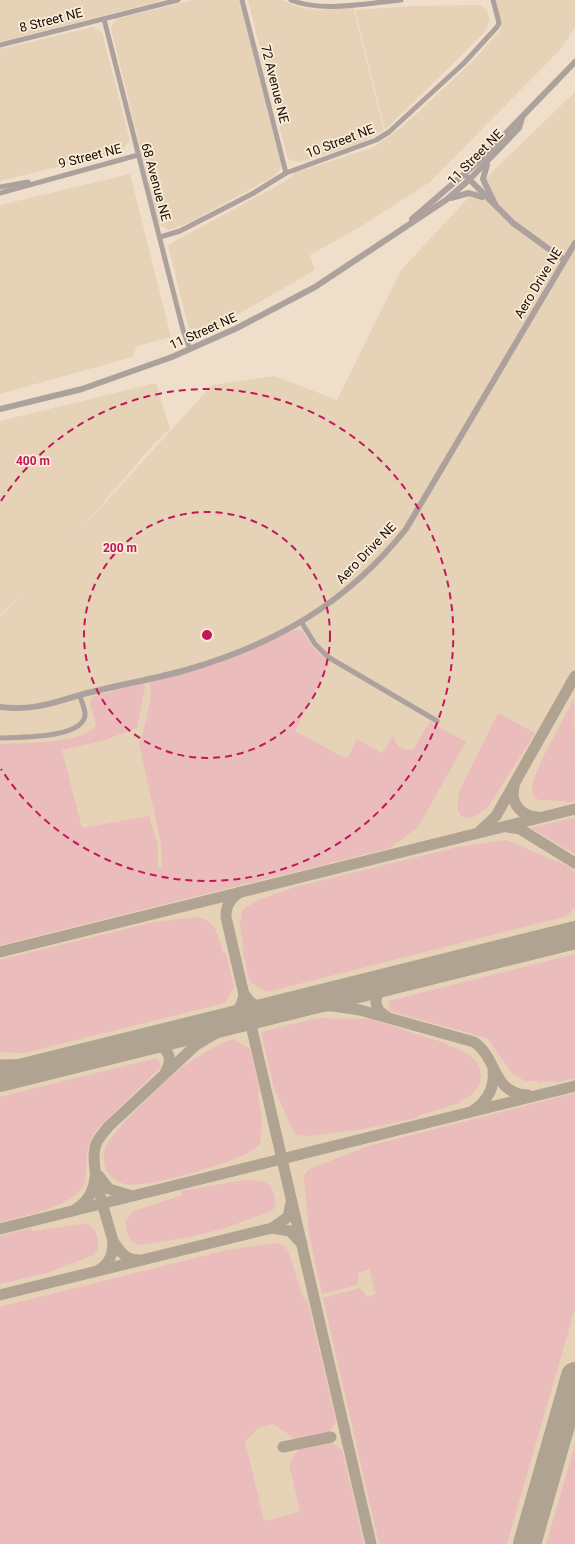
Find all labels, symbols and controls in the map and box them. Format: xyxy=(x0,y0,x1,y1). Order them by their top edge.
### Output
street label: 8 Street NE xyxy=(18,5,84,35)
street label: 72 Avenue NE xyxy=(258,43,292,125)
street label: 10 Street NE xyxy=(304,121,376,161)
street label: 11 Street NE xyxy=(444,126,506,188)
street label: 9 Street NE xyxy=(57,141,123,171)
street label: 68 Avenue NE xyxy=(138,141,174,223)
street label: Aero Drive NE xyxy=(511,245,565,321)
street label: 11 Street NE xyxy=(167,309,239,353)
text: 400 m xyxy=(16,454,50,468)
street label: Aero Drive NE xyxy=(333,519,399,587)
text: 200 m xyxy=(103,541,137,555)
centre of rings xyxy=(200,628,214,642)

